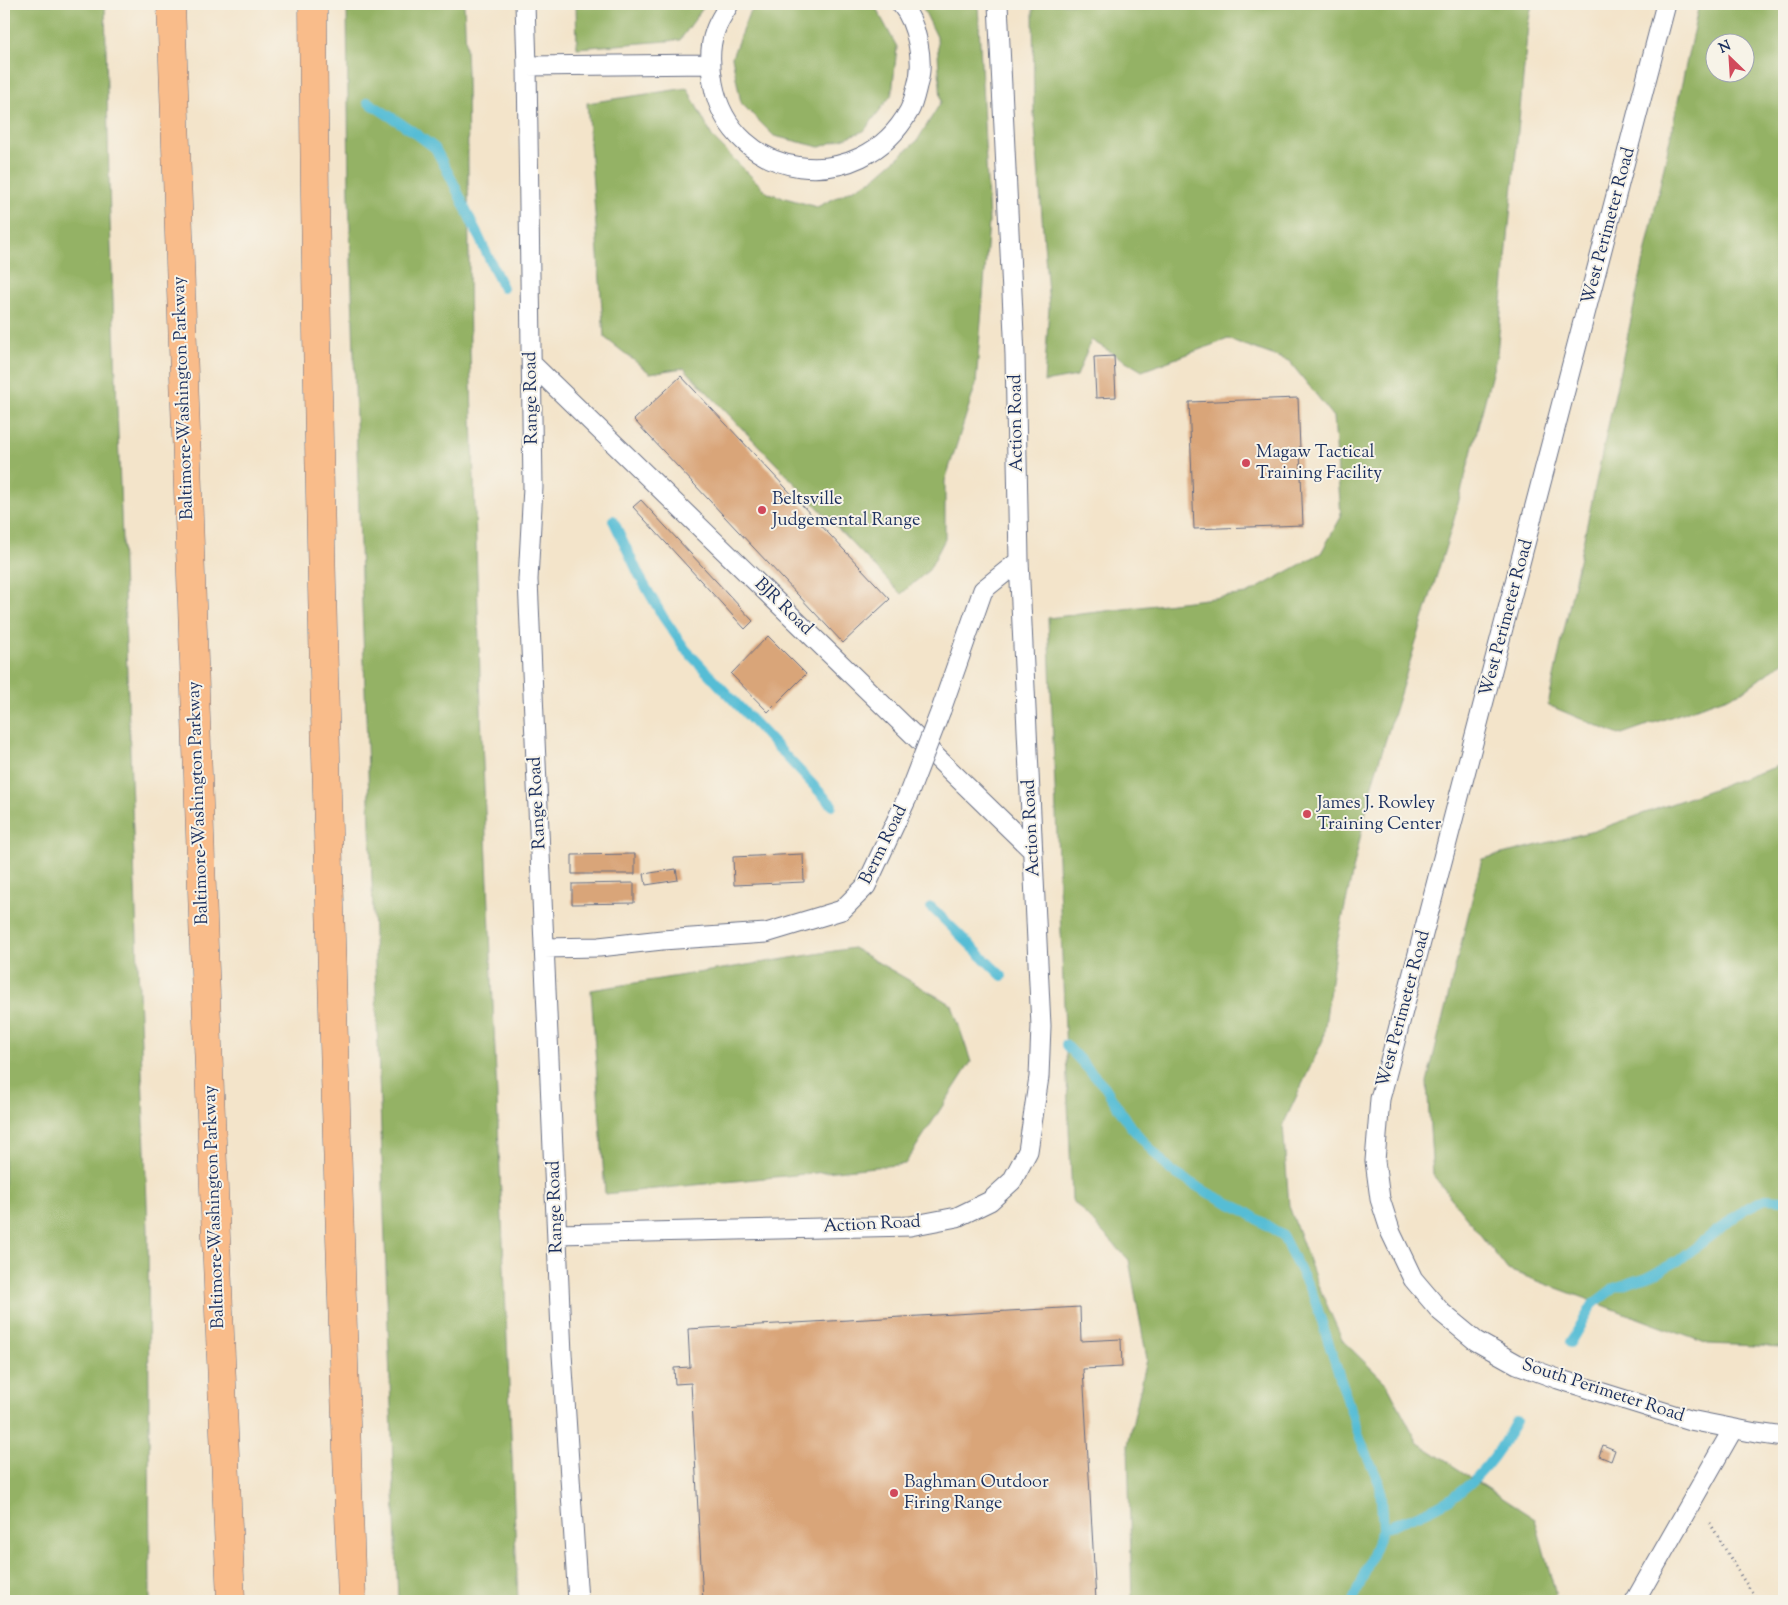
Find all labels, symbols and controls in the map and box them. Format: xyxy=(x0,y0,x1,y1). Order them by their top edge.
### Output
north arrow xyxy=(1706,32,1756,82)
text: N xyxy=(1716,37,1735,59)
street label: West Perimeter Road xyxy=(1575,144,1643,308)
street label: Baltimore-Washington Parkway xyxy=(167,276,201,520)
street label: Range Road xyxy=(518,351,546,445)
street label: Action Road xyxy=(1003,374,1031,472)
place label: Magaw Tactical Training Facility xyxy=(1256,440,1382,487)
marker: Magaw Tactical Training Facility xyxy=(1240,457,1252,469)
place label: Beltsville Judgemental Range xyxy=(771,487,920,534)
marker: Beltsville Judgemental Range xyxy=(756,504,768,516)
street label: West Perimeter Road xyxy=(1473,536,1541,700)
street label: BJR Road xyxy=(748,572,818,642)
street label: Baltimore-Washington Parkway xyxy=(182,681,216,925)
street label: Range Road xyxy=(523,756,553,850)
street label: Action Road xyxy=(1016,779,1048,877)
place label: James J. Rowley Training Center xyxy=(1316,791,1441,838)
street label: Berm Road xyxy=(854,801,914,889)
marker: James J. Rowley Training Center xyxy=(1301,808,1313,820)
street label: West Perimeter Road xyxy=(1370,927,1438,1091)
street label: Baltimore-Washington Parkway xyxy=(198,1085,232,1329)
street label: Range Road xyxy=(541,1160,571,1254)
street label: Action Road xyxy=(823,1209,921,1241)
street label: South Perimeter Road xyxy=(1518,1352,1688,1430)
place label: Baghman Outdoor Firing Range xyxy=(904,1470,1049,1517)
marker: Baghman Outdoor Firing Range xyxy=(888,1487,900,1499)

